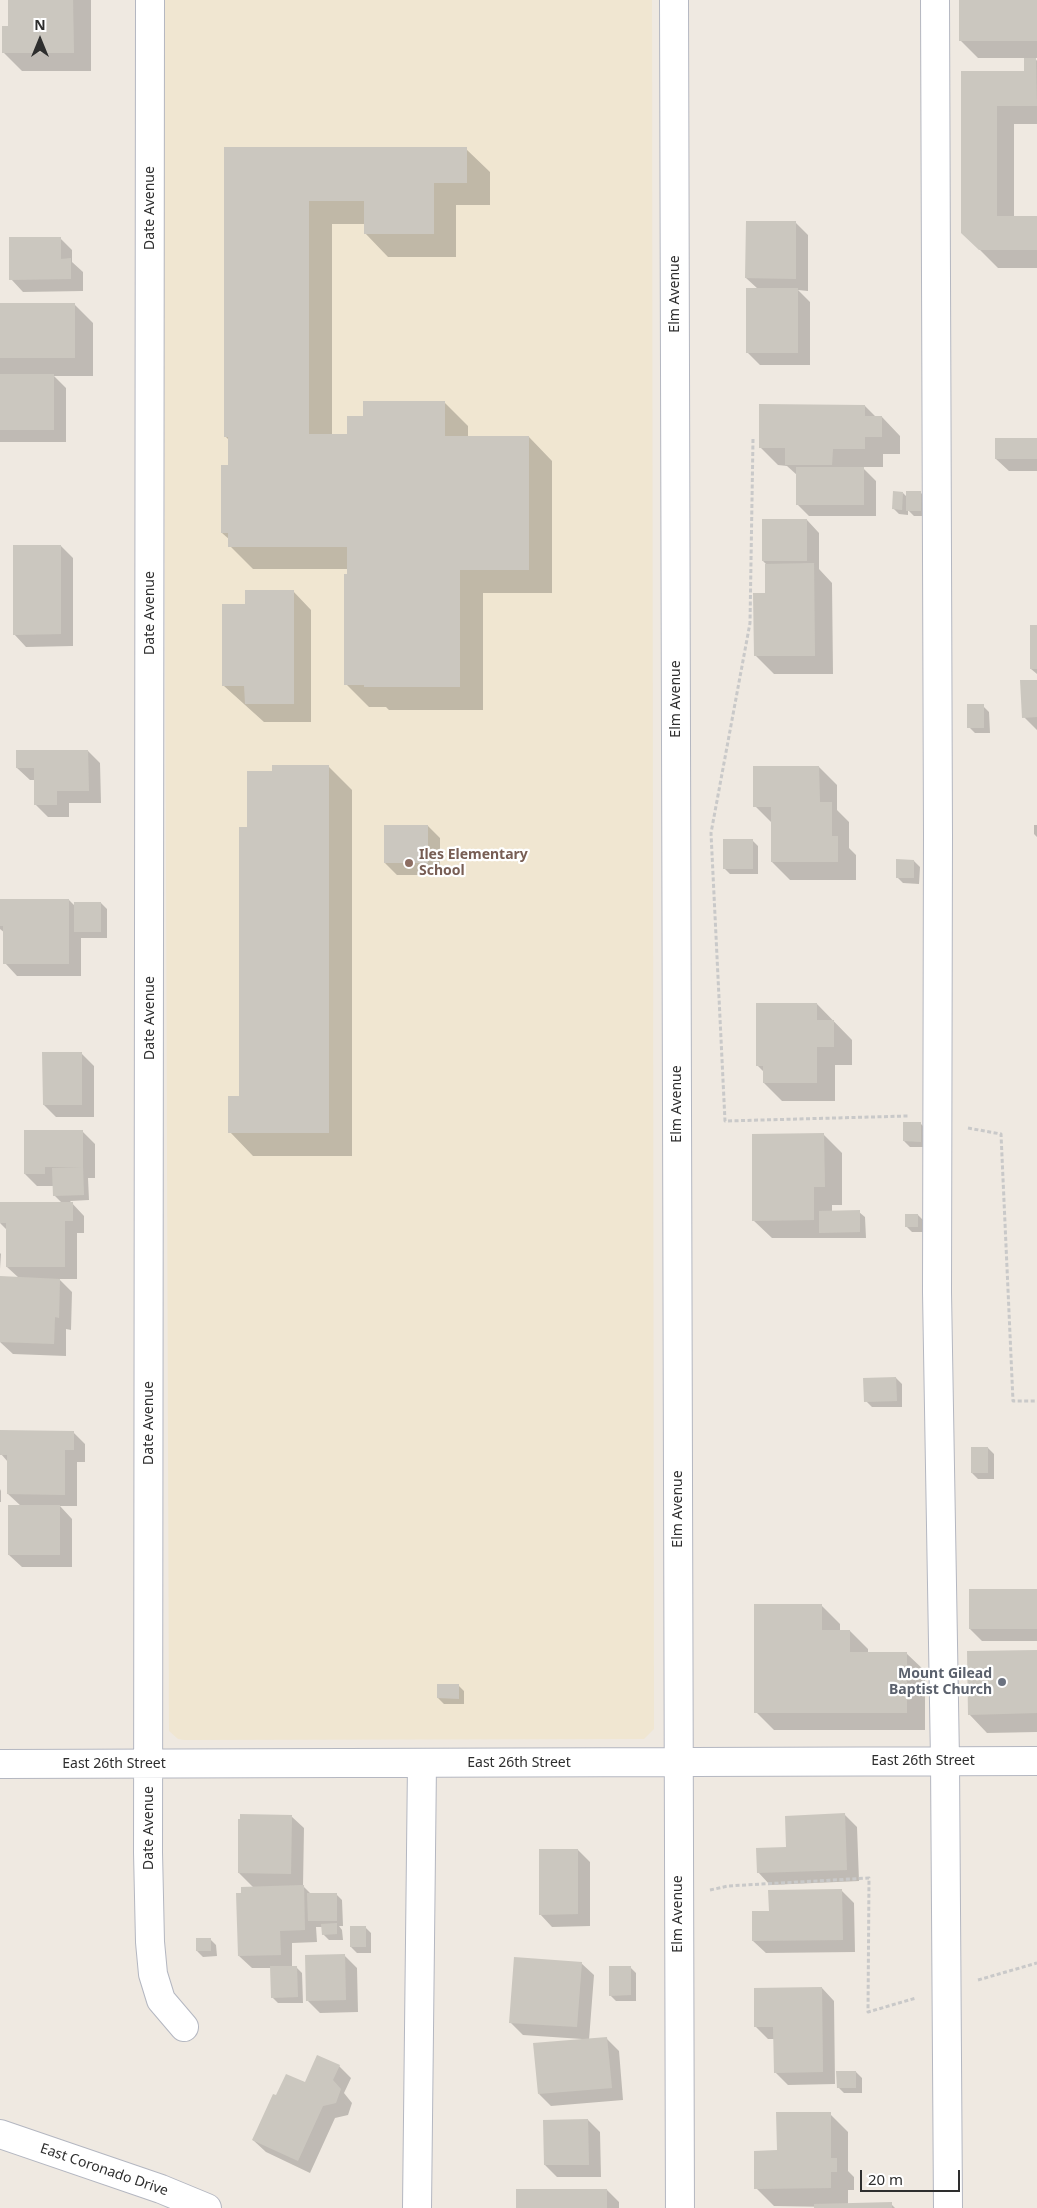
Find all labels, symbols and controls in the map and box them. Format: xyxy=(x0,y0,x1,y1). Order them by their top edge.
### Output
north arrow xyxy=(15,15,65,65)
text: N xyxy=(34,15,46,34)
street label: Date Avenue xyxy=(142,166,158,250)
street label: Elm Avenue xyxy=(667,255,683,333)
street label: Date Avenue xyxy=(142,571,158,655)
street label: Elm Avenue xyxy=(668,660,684,738)
place label: Iles Elementary School xyxy=(419,847,528,880)
marker: Iles Elementary School xyxy=(403,857,415,869)
street label: Date Avenue xyxy=(142,976,158,1060)
street label: Elm Avenue xyxy=(669,1065,685,1143)
street label: Date Avenue xyxy=(141,1381,157,1465)
street label: Elm Avenue xyxy=(670,1470,686,1548)
place label: Mount Gilead Baptist Church xyxy=(889,1666,992,1698)
marker: Mount Gilead Baptist Church xyxy=(996,1676,1008,1688)
street label: East 26th Street xyxy=(871,1753,975,1769)
street label: East 26th Street xyxy=(467,1755,571,1771)
street label: East 26th Street xyxy=(62,1756,166,1772)
street label: Date Avenue xyxy=(141,1786,157,1870)
street label: Elm Avenue xyxy=(670,1875,686,1953)
street label: East Coronado Drive xyxy=(38,2140,170,2200)
scale bar xyxy=(862,2160,962,2192)
text: 20 m xyxy=(868,2169,903,2189)

